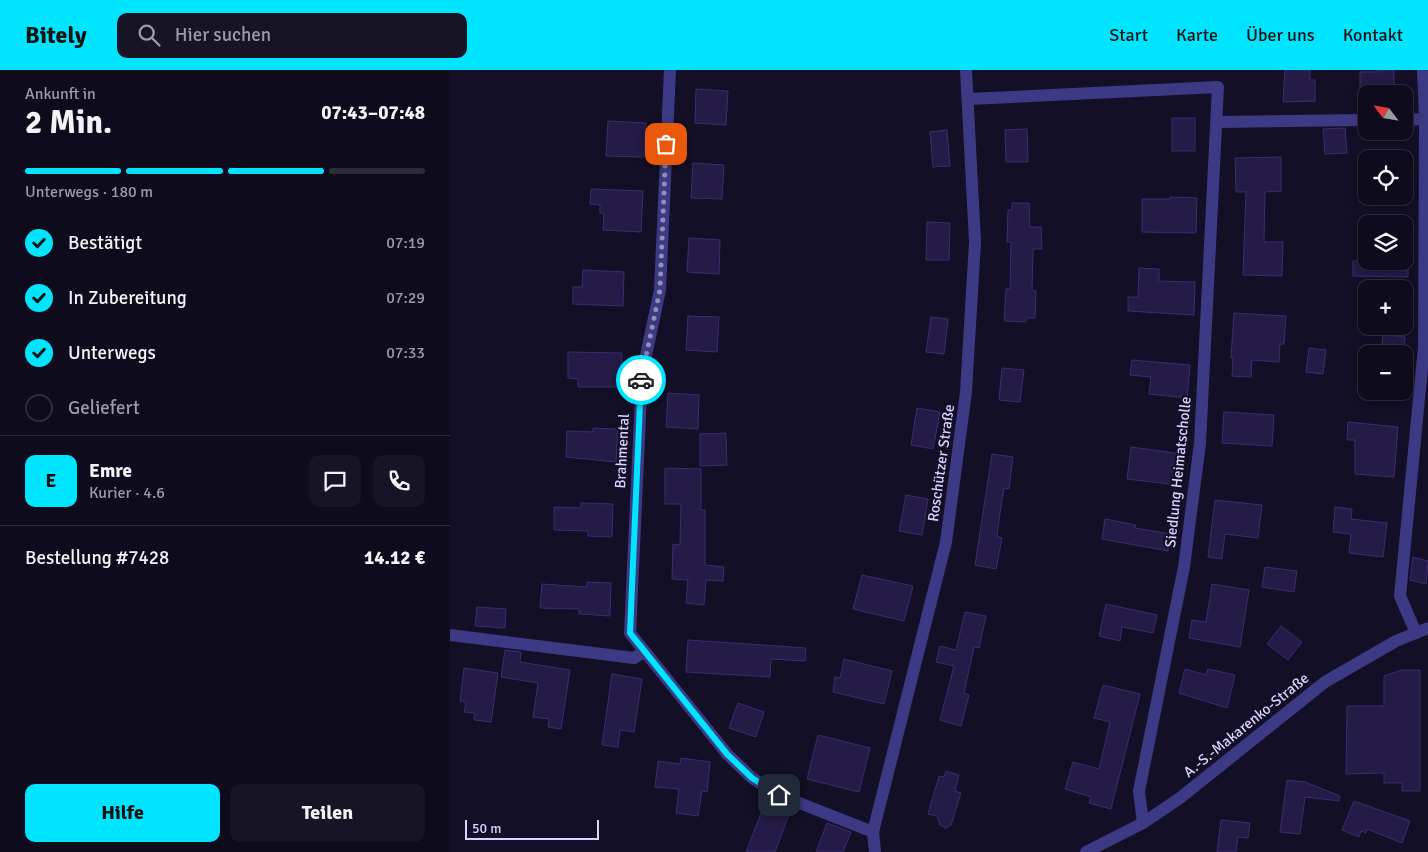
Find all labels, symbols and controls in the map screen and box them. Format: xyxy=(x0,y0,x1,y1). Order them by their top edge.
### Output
search box xyxy=(117,13,467,58)
text: Bitely xyxy=(25,20,87,50)
icon: search xyxy=(135,21,163,49)
text: Hier suchen xyxy=(175,23,271,47)
text: Start xyxy=(1109,24,1148,46)
text: Karte xyxy=(1176,24,1218,46)
text: Über uns xyxy=(1246,24,1315,46)
text: Kontakt xyxy=(1343,24,1403,46)
text: Ankunft in xyxy=(25,84,96,104)
north arrow xyxy=(1358,85,1412,140)
map controls xyxy=(1358,85,1413,400)
text: 07:43–07:48 xyxy=(321,101,425,125)
text: 2 Min. xyxy=(25,103,112,142)
pin xyxy=(645,123,687,165)
icon: bag xyxy=(652,130,680,158)
button: locate xyxy=(1358,150,1413,205)
text: Unterwegs · 180 m xyxy=(25,182,153,202)
button: layers xyxy=(1358,215,1413,270)
icon: check xyxy=(25,229,53,257)
text: Bestätigt xyxy=(68,231,142,255)
text: 07:19 xyxy=(386,233,425,253)
button: + xyxy=(1358,280,1413,335)
icon: check xyxy=(25,284,53,312)
text: In Zubereitung xyxy=(68,286,187,310)
text: 07:29 xyxy=(386,288,425,308)
icon: check xyxy=(25,339,53,367)
text: Unterwegs xyxy=(68,341,156,365)
text: 07:33 xyxy=(386,343,425,363)
button: − xyxy=(1358,345,1413,400)
courier xyxy=(616,355,666,405)
icon: car xyxy=(627,366,655,394)
text: Geliefert xyxy=(68,396,140,420)
street label: Siedlung Heimatscholle xyxy=(1161,396,1195,548)
street label: Roschützer Straße xyxy=(924,403,958,523)
street label: Brahmental xyxy=(611,413,633,489)
button: chat xyxy=(309,455,361,507)
button: phone xyxy=(373,455,425,507)
text: Emre xyxy=(89,459,132,483)
text: E xyxy=(46,469,56,493)
text: Kurier · 4.6 xyxy=(89,483,165,503)
text: Bestellung #7428 xyxy=(25,546,169,570)
text: 14.12 € xyxy=(364,546,425,570)
street label: A.-S.-Makarenko-Straße xyxy=(1180,669,1312,781)
pin xyxy=(758,774,800,816)
icon: home xyxy=(765,781,793,809)
button: Hilfe xyxy=(25,784,220,842)
button: Teilen xyxy=(230,784,425,842)
scale bar xyxy=(465,817,599,840)
text: 50 m xyxy=(472,820,501,837)

